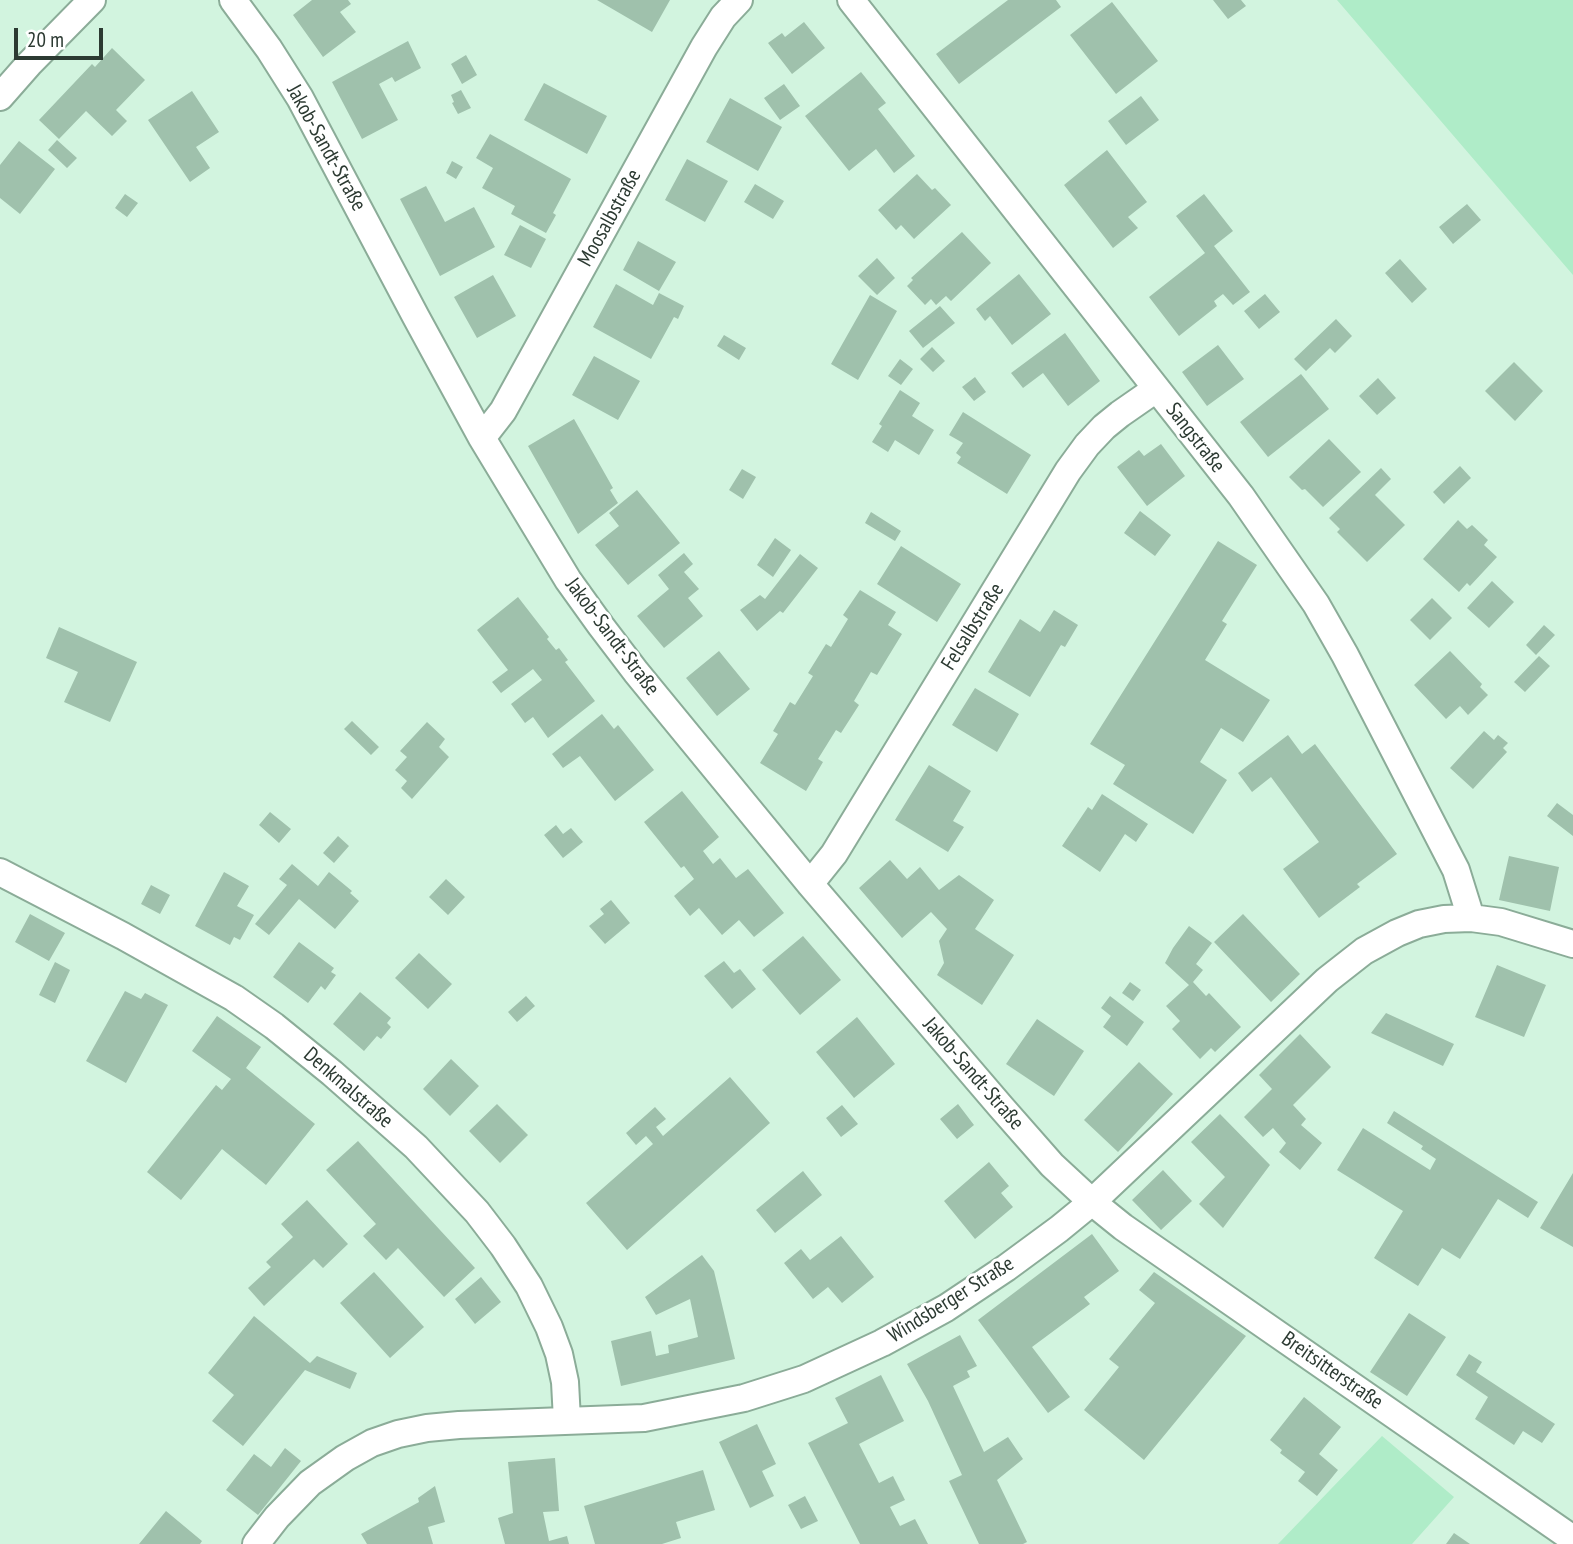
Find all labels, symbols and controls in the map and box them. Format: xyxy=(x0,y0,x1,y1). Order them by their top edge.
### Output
scale bar xyxy=(18,14,107,58)
text: 20 m xyxy=(27,26,64,53)
street label: Jakob-Sandt-Straße xyxy=(281,80,371,216)
street label: Moosalbstraße xyxy=(573,165,647,271)
street label: Sangstraße xyxy=(1160,398,1230,478)
street label: Jakob-Sandt-Straße xyxy=(560,573,664,701)
street label: Felsalbstraße xyxy=(936,579,1010,675)
street label: Jakob-Sandt-Straße xyxy=(917,1013,1029,1135)
street label: Denkmalstraße xyxy=(298,1042,398,1134)
street label: Windsberger Straße xyxy=(884,1251,1018,1349)
street label: Breitsitterstraße xyxy=(1276,1327,1388,1415)

